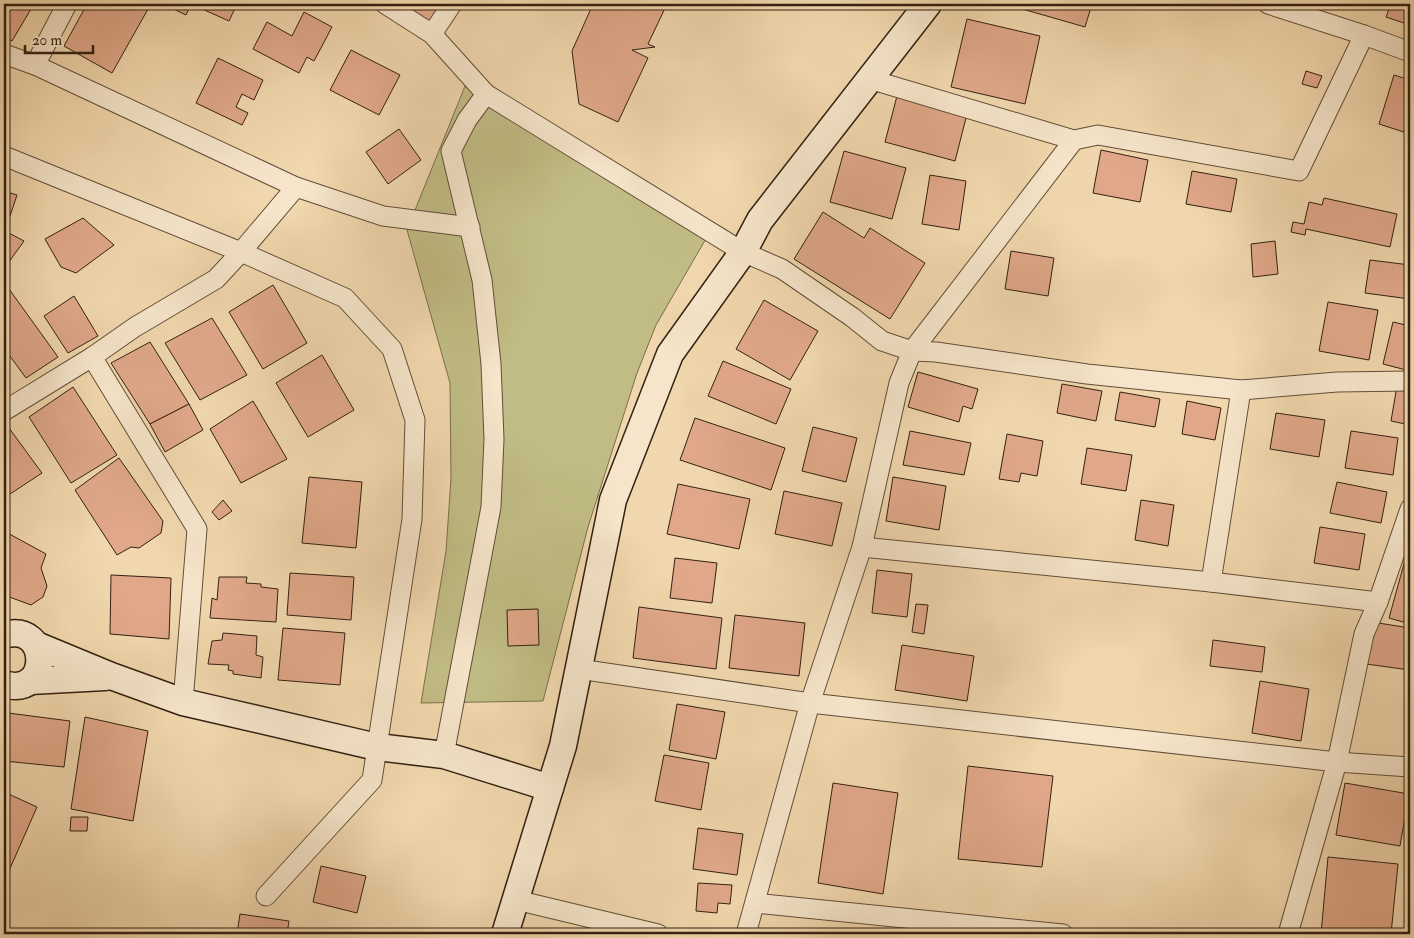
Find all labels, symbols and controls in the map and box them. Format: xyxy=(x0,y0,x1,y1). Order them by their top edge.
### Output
scale bar xyxy=(25,22,92,54)
text: 20 m xyxy=(32,31,62,50)

